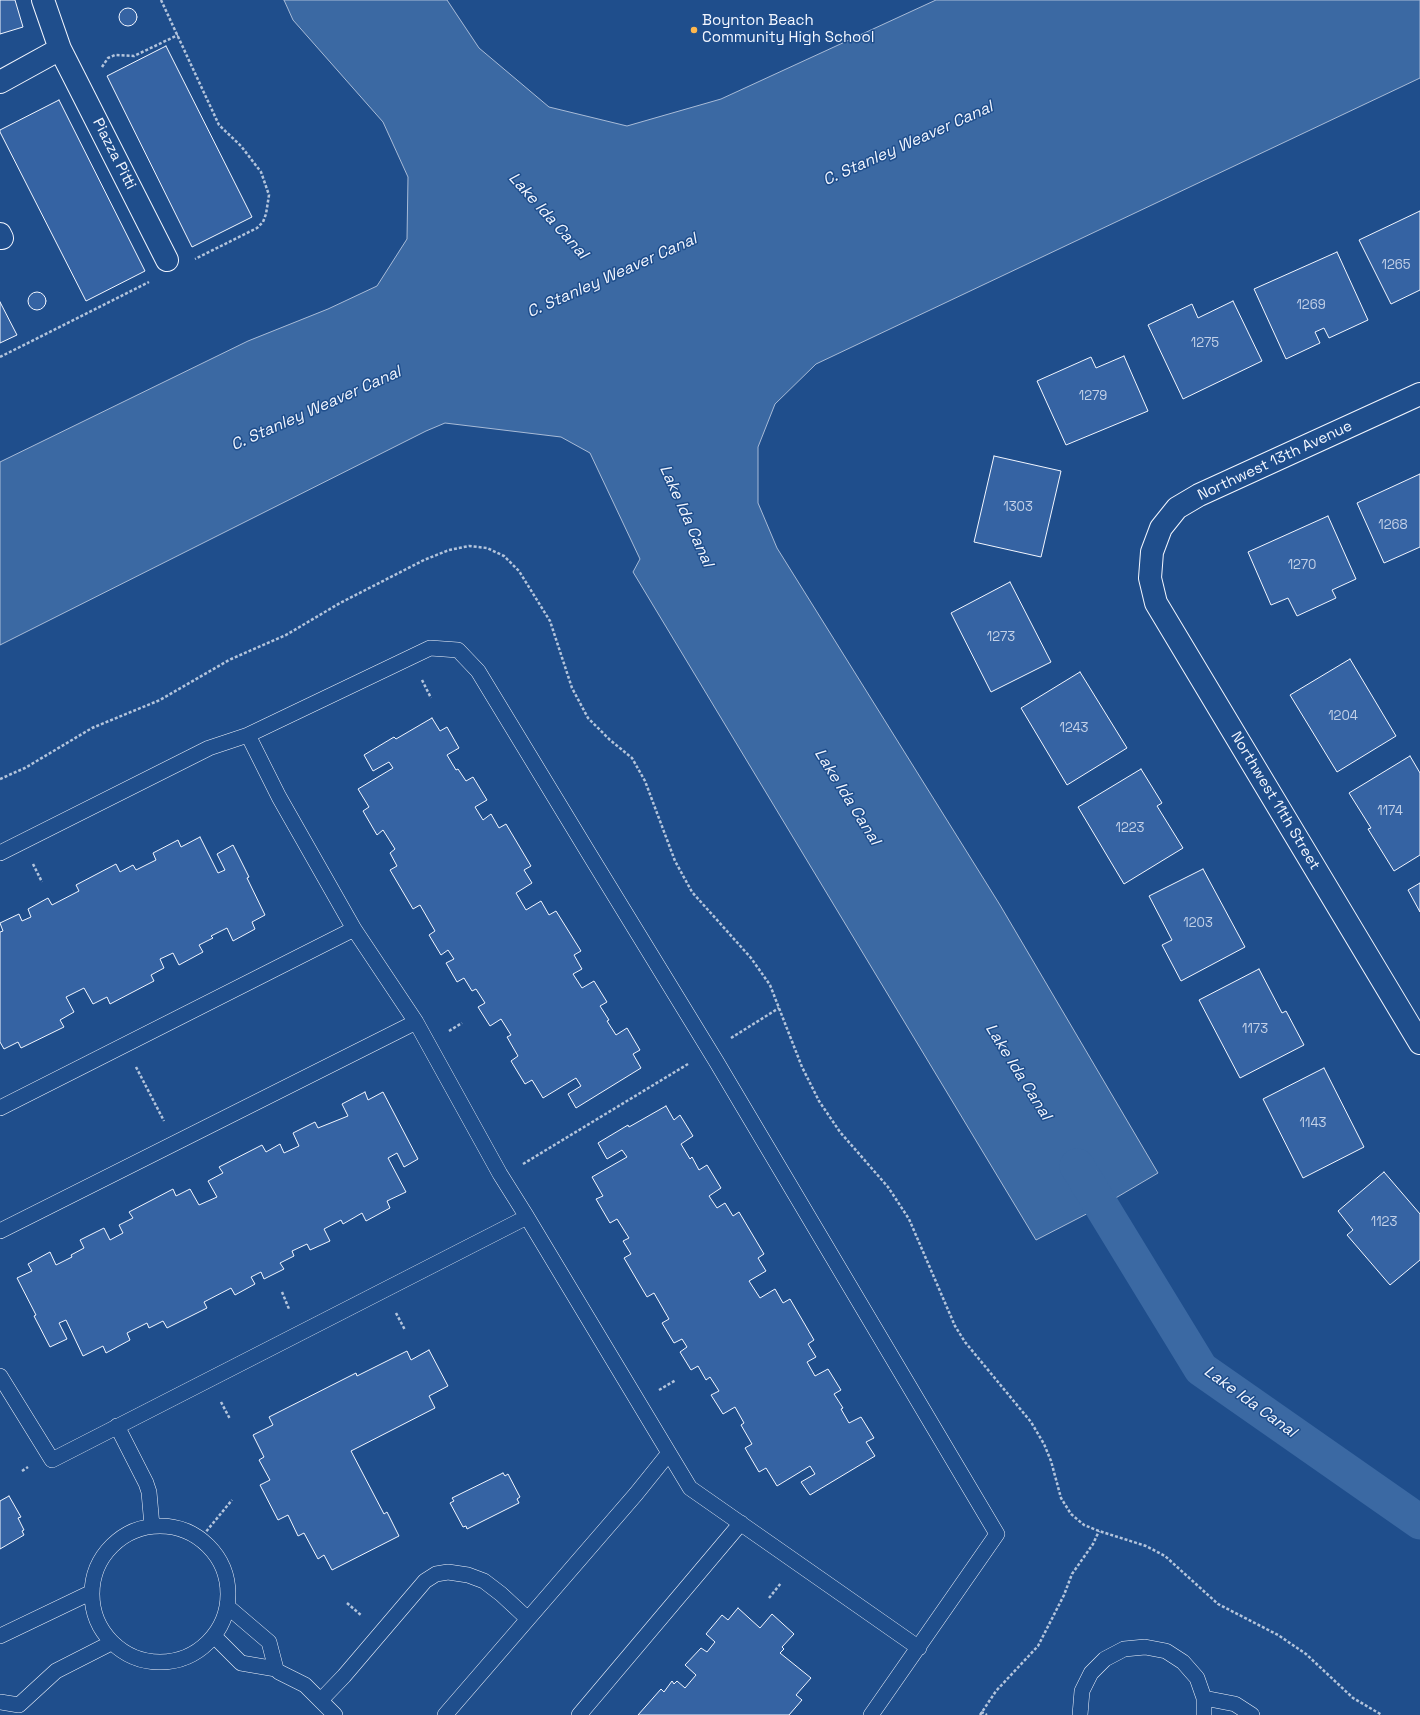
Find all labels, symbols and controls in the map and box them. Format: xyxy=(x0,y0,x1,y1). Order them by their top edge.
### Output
place label: Boynton Beach Community High School xyxy=(702,12,874,47)
marker: Boynton Beach Community High School xyxy=(689,25,699,35)
water label: C. Stanley Weaver Canal xyxy=(820,98,996,190)
street label: Piazza Pitti xyxy=(88,115,140,193)
water label: Lake Ida Canal xyxy=(504,169,592,263)
water label: C. Stanley Weaver Canal xyxy=(524,230,700,322)
house number: 1265 xyxy=(1381,257,1411,273)
house number: 1269 xyxy=(1296,297,1326,313)
house number: 1275 xyxy=(1191,335,1219,351)
water label: C. Stanley Weaver Canal xyxy=(228,363,404,455)
house number: 1279 xyxy=(1079,388,1107,404)
street label: Northwest 13th Avenue xyxy=(1195,417,1355,505)
water label: Lake Ida Canal xyxy=(655,462,717,570)
house number: 1303 xyxy=(1003,499,1033,515)
house number: 1268 xyxy=(1378,517,1408,533)
house number: 1270 xyxy=(1288,557,1316,573)
house number: 1273 xyxy=(987,629,1015,645)
house number: 1204 xyxy=(1328,708,1358,724)
house number: 1243 xyxy=(1060,720,1088,736)
street label: Northwest 11th Street xyxy=(1226,728,1324,874)
water label: Lake Ida Canal xyxy=(810,745,884,849)
house number: 1174 xyxy=(1377,803,1403,819)
house number: 1223 xyxy=(1116,820,1144,836)
house number: 1203 xyxy=(1183,915,1213,931)
water label: Lake Ida Canal xyxy=(981,1020,1055,1124)
house number: 1173 xyxy=(1242,1021,1268,1037)
house number: 1143 xyxy=(1300,1115,1326,1131)
house number: 1123 xyxy=(1371,1214,1397,1230)
water label: Lake Ida Canal xyxy=(1200,1362,1300,1442)

